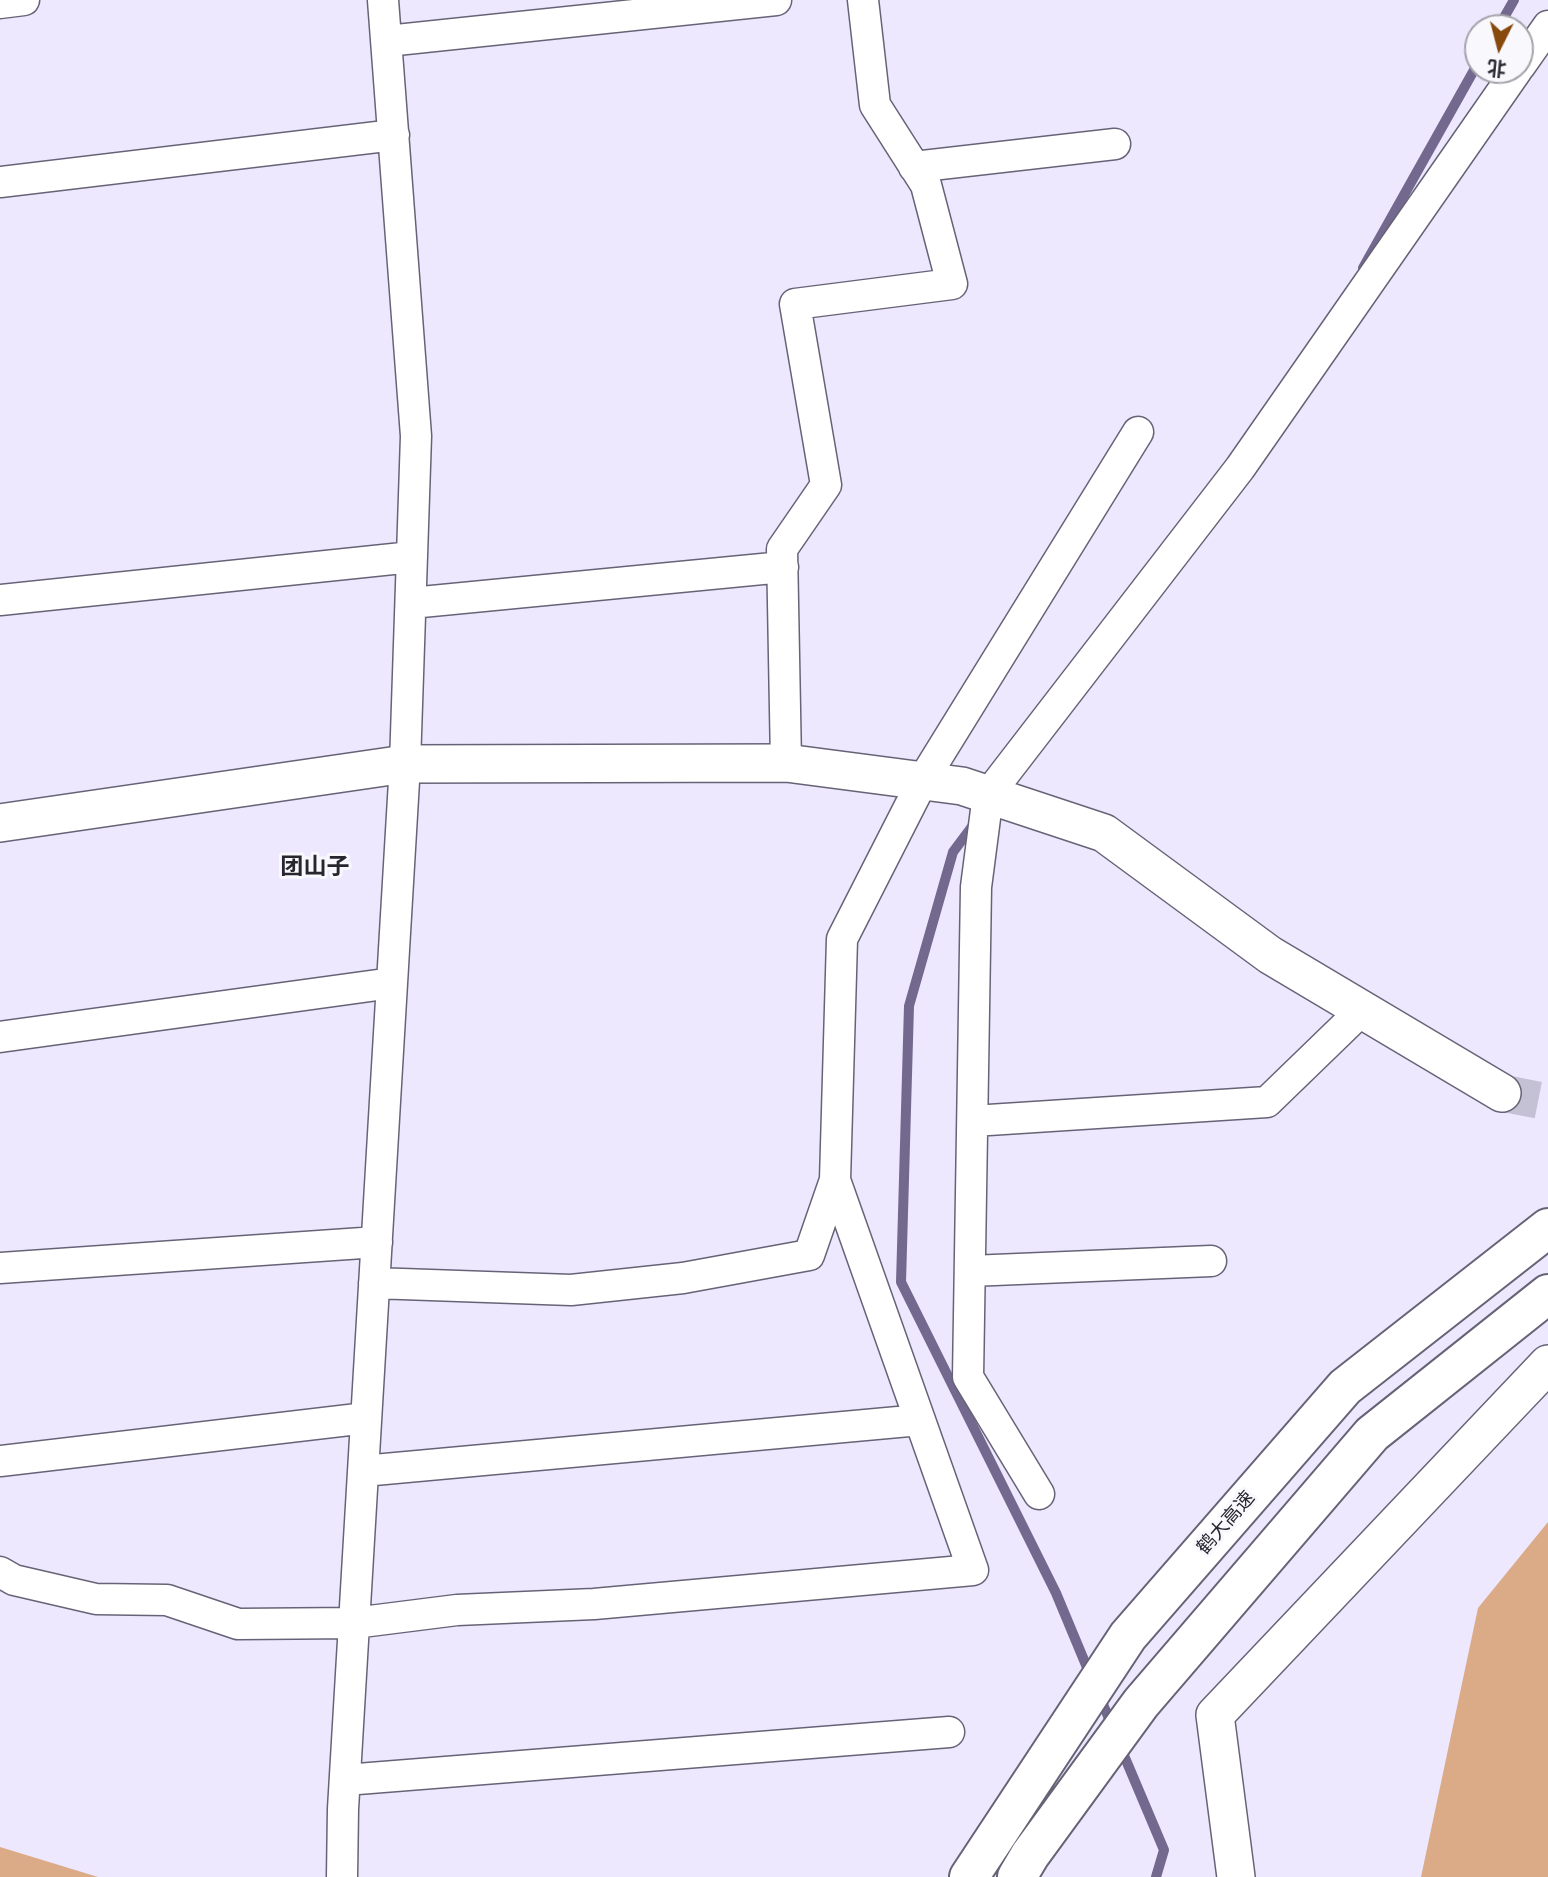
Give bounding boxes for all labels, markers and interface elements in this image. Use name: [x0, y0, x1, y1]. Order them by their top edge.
north arrow: [1464, 14, 1534, 84]
text: 北: [1486, 56, 1508, 81]
district label: 团山子: [281, 853, 349, 881]
street label: 鹤大高速: [1192, 1487, 1260, 1559]

